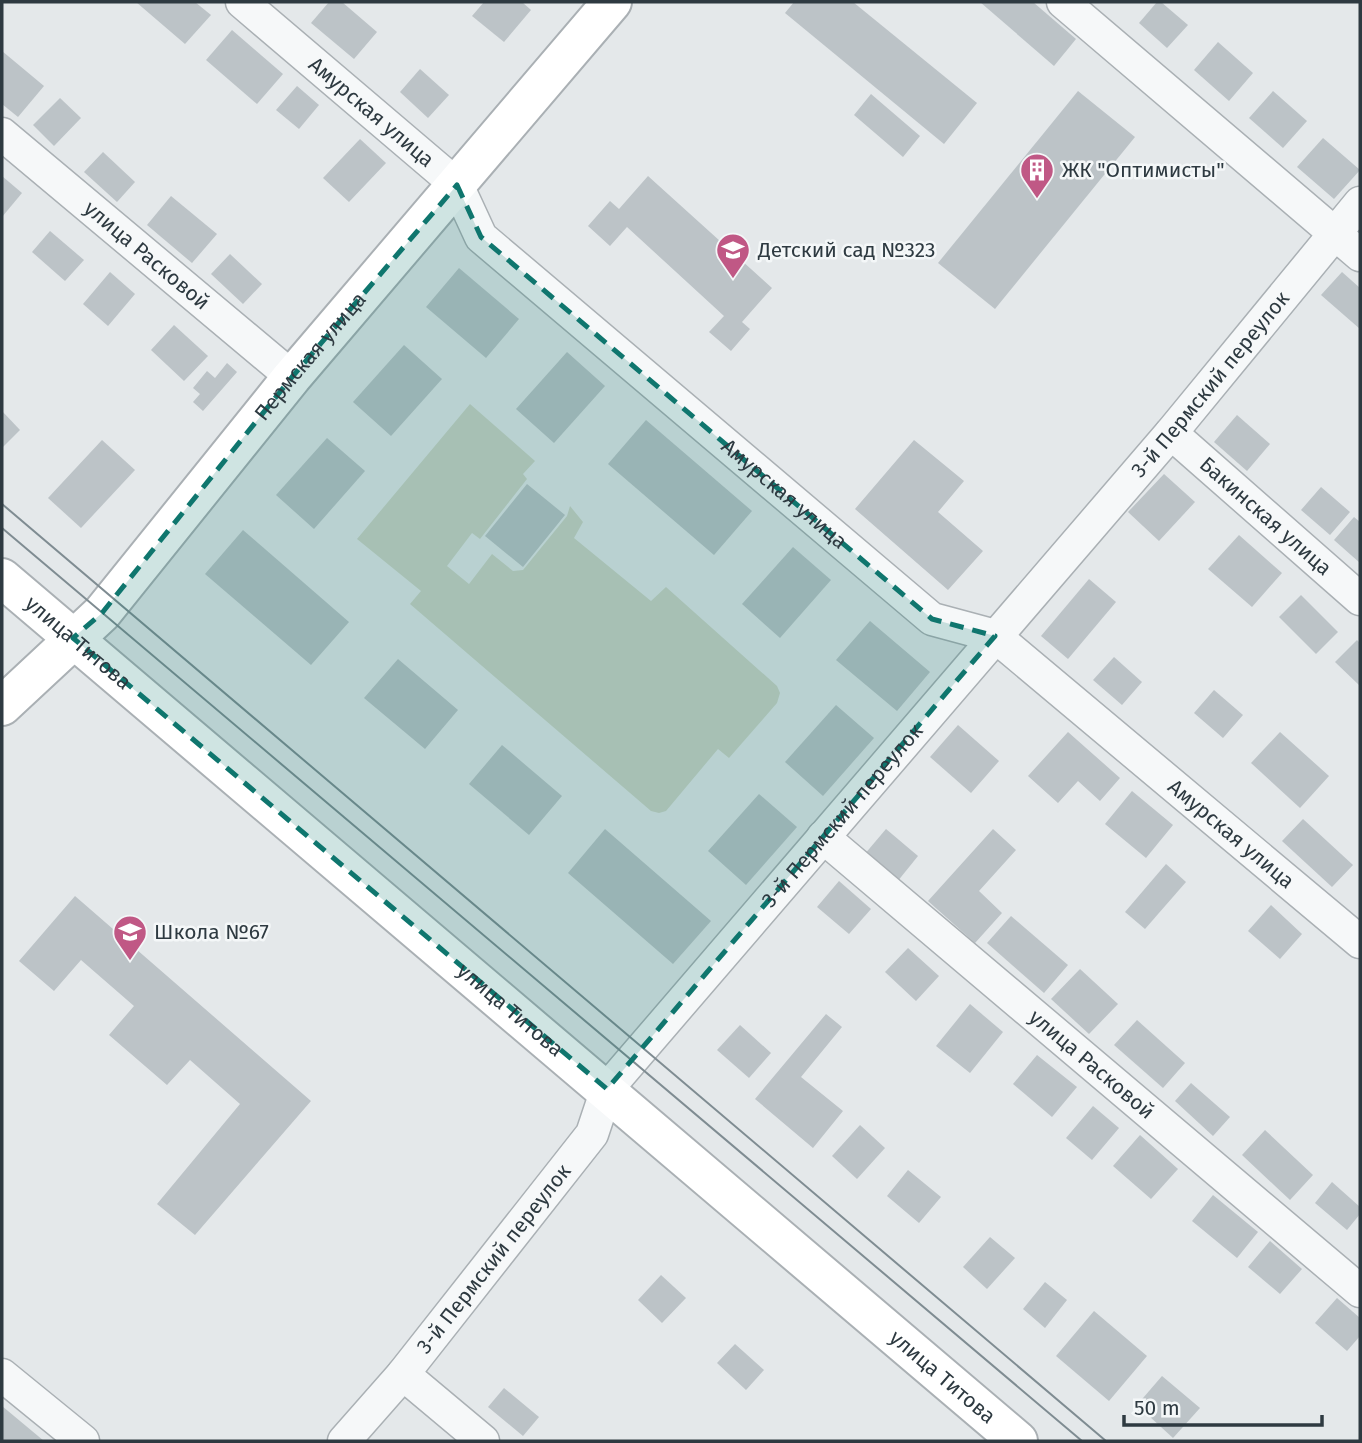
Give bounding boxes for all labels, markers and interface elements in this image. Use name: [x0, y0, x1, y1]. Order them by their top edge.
street label: Амурская улица: [303, 52, 440, 173]
building icon: ЖК "Оптимисты": [1018, 151, 1056, 200]
place label: ЖК "Оптимисты": [1062, 157, 1225, 183]
street label: улица Расковой: [79, 195, 215, 316]
school or university icon: Детский сад №323: [714, 231, 752, 280]
place label: Детский сад №323: [757, 237, 936, 263]
street label: 3-й Пермский переулок: [1126, 286, 1295, 483]
street label: Пермская улица: [249, 287, 372, 426]
street label: Амурская улица: [716, 433, 852, 554]
street label: Бакинская улица: [1194, 451, 1337, 581]
street label: улица Титова: [20, 590, 137, 695]
street label: 3-й Пермский переулок: [756, 718, 928, 913]
street label: Амурская улица: [1163, 774, 1299, 894]
school or university icon: Школа №67: [111, 913, 149, 962]
place label: Школа №67: [154, 919, 269, 945]
street label: улица Титова: [452, 957, 569, 1062]
street label: улица Расковой: [1024, 1004, 1160, 1125]
street label: 3-й Пермский переулок: [411, 1159, 576, 1359]
street label: улица Титова: [884, 1324, 1001, 1429]
scale bar: [1124, 1384, 1322, 1428]
text: 50 m: [1134, 1395, 1180, 1421]

